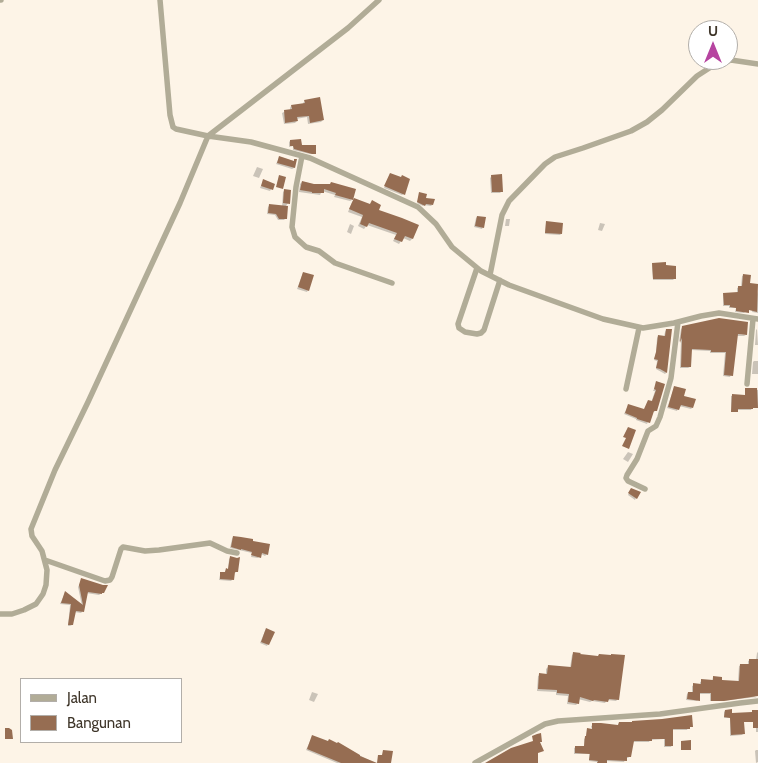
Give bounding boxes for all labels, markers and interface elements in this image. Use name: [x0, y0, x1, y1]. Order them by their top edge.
north arrow: [688, 20, 738, 70]
text: U: [708, 22, 718, 40]
legend: [20, 678, 182, 743]
text: Jalan: [67, 689, 97, 707]
text: Bangunan: [67, 714, 131, 732]

